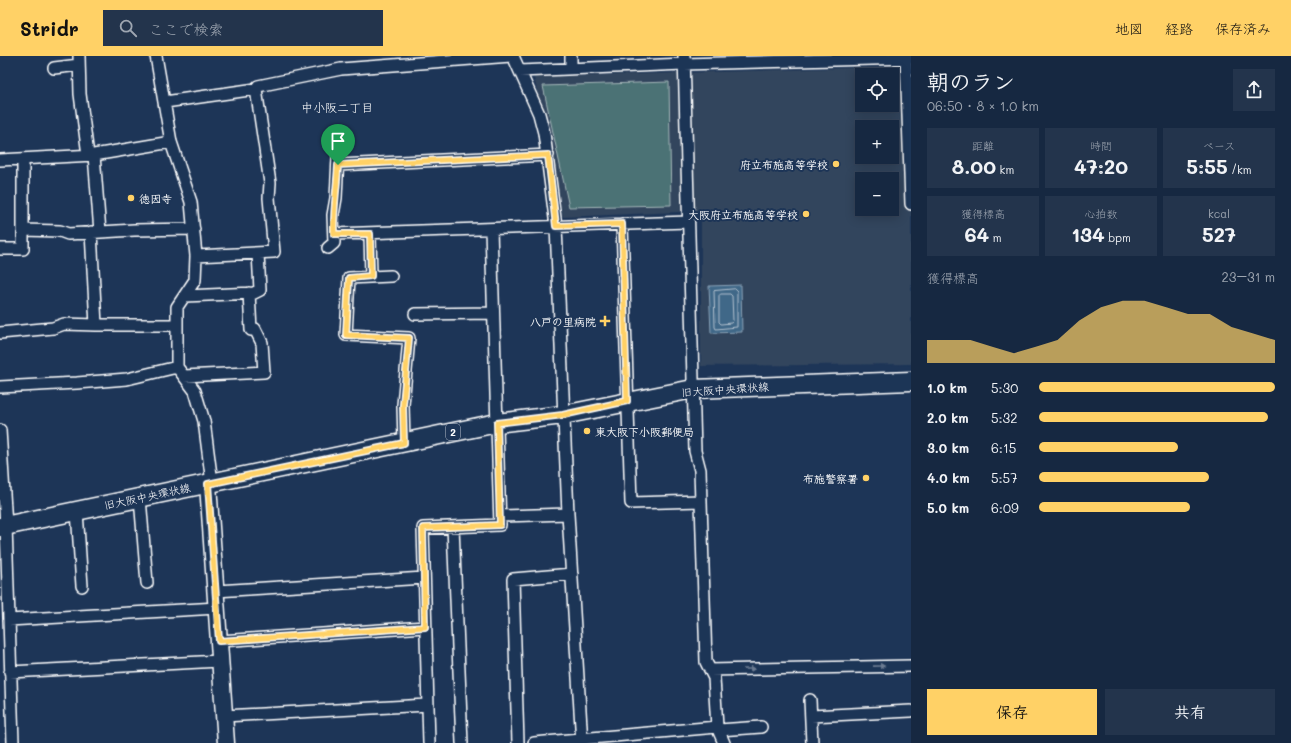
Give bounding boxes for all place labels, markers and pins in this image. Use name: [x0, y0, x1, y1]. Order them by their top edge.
pin: [321, 124, 355, 165]
place label: 府立布施高等学校: [740, 157, 828, 172]
marker: 府立布施高等学校: [831, 159, 841, 169]
place label: 徳因寺: [139, 191, 172, 206]
marker: 徳因寺: [126, 193, 136, 203]
place label: 大阪府立布施高等学校: [688, 207, 798, 222]
marker: 大阪府立布施高等学校: [801, 209, 811, 219]
place label: 八戸の里病院: [530, 314, 596, 329]
marker: 八戸の里病院: [599, 315, 611, 327]
place label: 東大阪下小阪郵便局: [595, 424, 694, 439]
marker: 東大阪下小阪郵便局: [582, 426, 592, 436]
place label: 布施警察署: [803, 471, 858, 486]
marker: 布施警察署: [861, 473, 871, 483]

